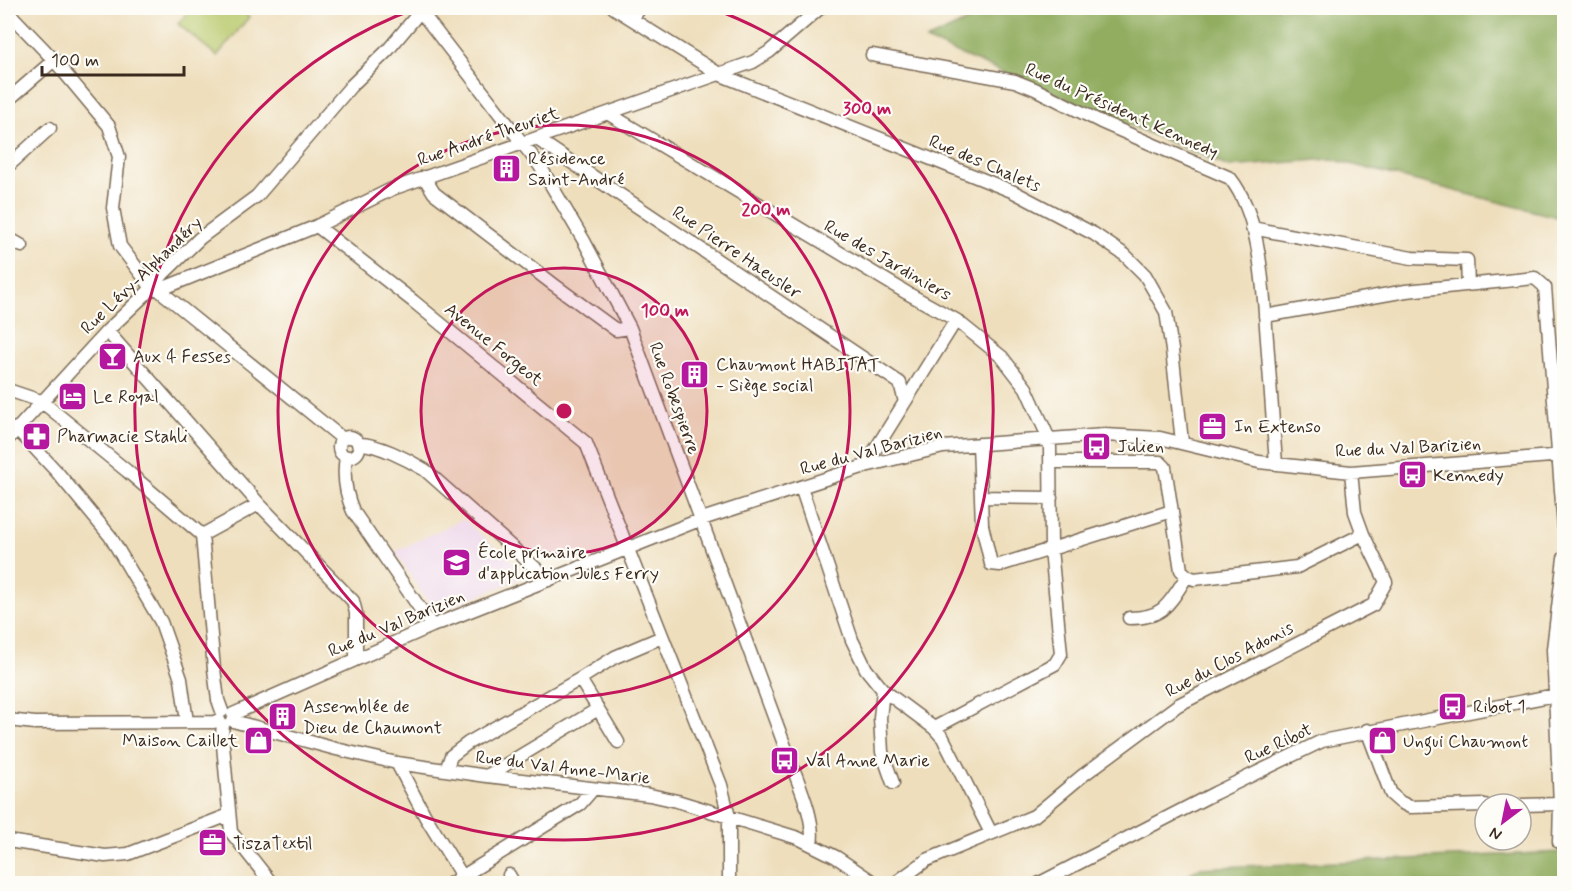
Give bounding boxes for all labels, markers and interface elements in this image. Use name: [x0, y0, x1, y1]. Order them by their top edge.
scale bar: [42, 39, 184, 77]
text: 100 m: [51, 49, 99, 73]
street label: Rue du Président Kennedy: [1021, 57, 1222, 164]
text: 300 m: [843, 97, 891, 121]
street label: Rue André Theuriet: [414, 101, 563, 172]
street label: Rue des Chalets: [925, 130, 1044, 198]
place label: Résidence Saint-André: [528, 147, 624, 192]
building icon: Résidence Saint-André: [491, 152, 523, 184]
text: 200 m: [741, 198, 791, 222]
street label: Rue Pierre Haeusler: [667, 201, 806, 305]
street label: Rue Lévy-Alphandéry: [76, 211, 208, 340]
street label: Rue des Jardiniers: [819, 215, 956, 307]
street label: Avenue Forgeot: [439, 298, 548, 393]
text: 100 m: [641, 299, 689, 323]
street label: Rue Robespierre: [643, 339, 705, 458]
bar icon: Aux 4 Fesses: [96, 340, 128, 372]
place label: Aux 4 Fesses: [133, 345, 231, 369]
place label: Chaumont HABITAT - Siège social: [716, 353, 880, 398]
building icon: Chaumont HABITAT - Siège social: [679, 358, 711, 390]
hotel icon: Le Royal: [56, 380, 88, 412]
place label: Le Royal: [93, 385, 159, 409]
centre of rings: [554, 401, 574, 421]
office icon: In Extenso: [1197, 410, 1229, 442]
place label: In Extenso: [1234, 415, 1321, 439]
pharmacy icon: Pharmacie Stahli: [20, 420, 52, 452]
street label: Rue du Val Barizien: [798, 420, 945, 481]
place label: Pharmacie Stahli: [57, 425, 188, 449]
bus stop icon: Julien: [1080, 430, 1112, 462]
street label: Rue du Val Barizien: [1335, 432, 1482, 464]
place label: Julien: [1117, 435, 1164, 459]
bus stop icon: Kennedy: [1396, 459, 1428, 491]
place label: Kennedy: [1433, 464, 1504, 488]
place label: École primaire d'application Jules Ferry: [478, 541, 659, 586]
school or university icon: École primaire d'application Jules Ferry: [441, 546, 473, 578]
street label: Rue du Val Barizien: [325, 584, 468, 663]
street label: Rue du Clos Adonis: [1161, 616, 1298, 704]
bus stop icon: Ribot 1: [1436, 690, 1468, 722]
place label: Assemblée de Dieu de Chaumont: [303, 695, 442, 740]
place label: Ribot 1: [1473, 695, 1526, 719]
building icon: Assemblée de Dieu de Chaumont: [266, 700, 298, 732]
street label: Rue Ribot: [1241, 718, 1316, 770]
shop icon: Maison Caillet: [243, 724, 275, 756]
shop icon: Ungui Chaumont: [1366, 725, 1398, 757]
place label: Maison Caillet: [122, 729, 238, 753]
place label: Ungui Chaumont: [1403, 730, 1528, 756]
bus stop icon: Val Anne Marie: [769, 744, 801, 776]
street label: Rue du Val Anne-Marie: [474, 745, 652, 791]
place label: Val Anne Marie: [806, 749, 930, 773]
north arrow: [1473, 792, 1533, 852]
text: N: [1486, 822, 1506, 845]
office icon: TiszaTextil: [196, 827, 228, 859]
place label: TiszaTextil: [233, 832, 313, 856]

